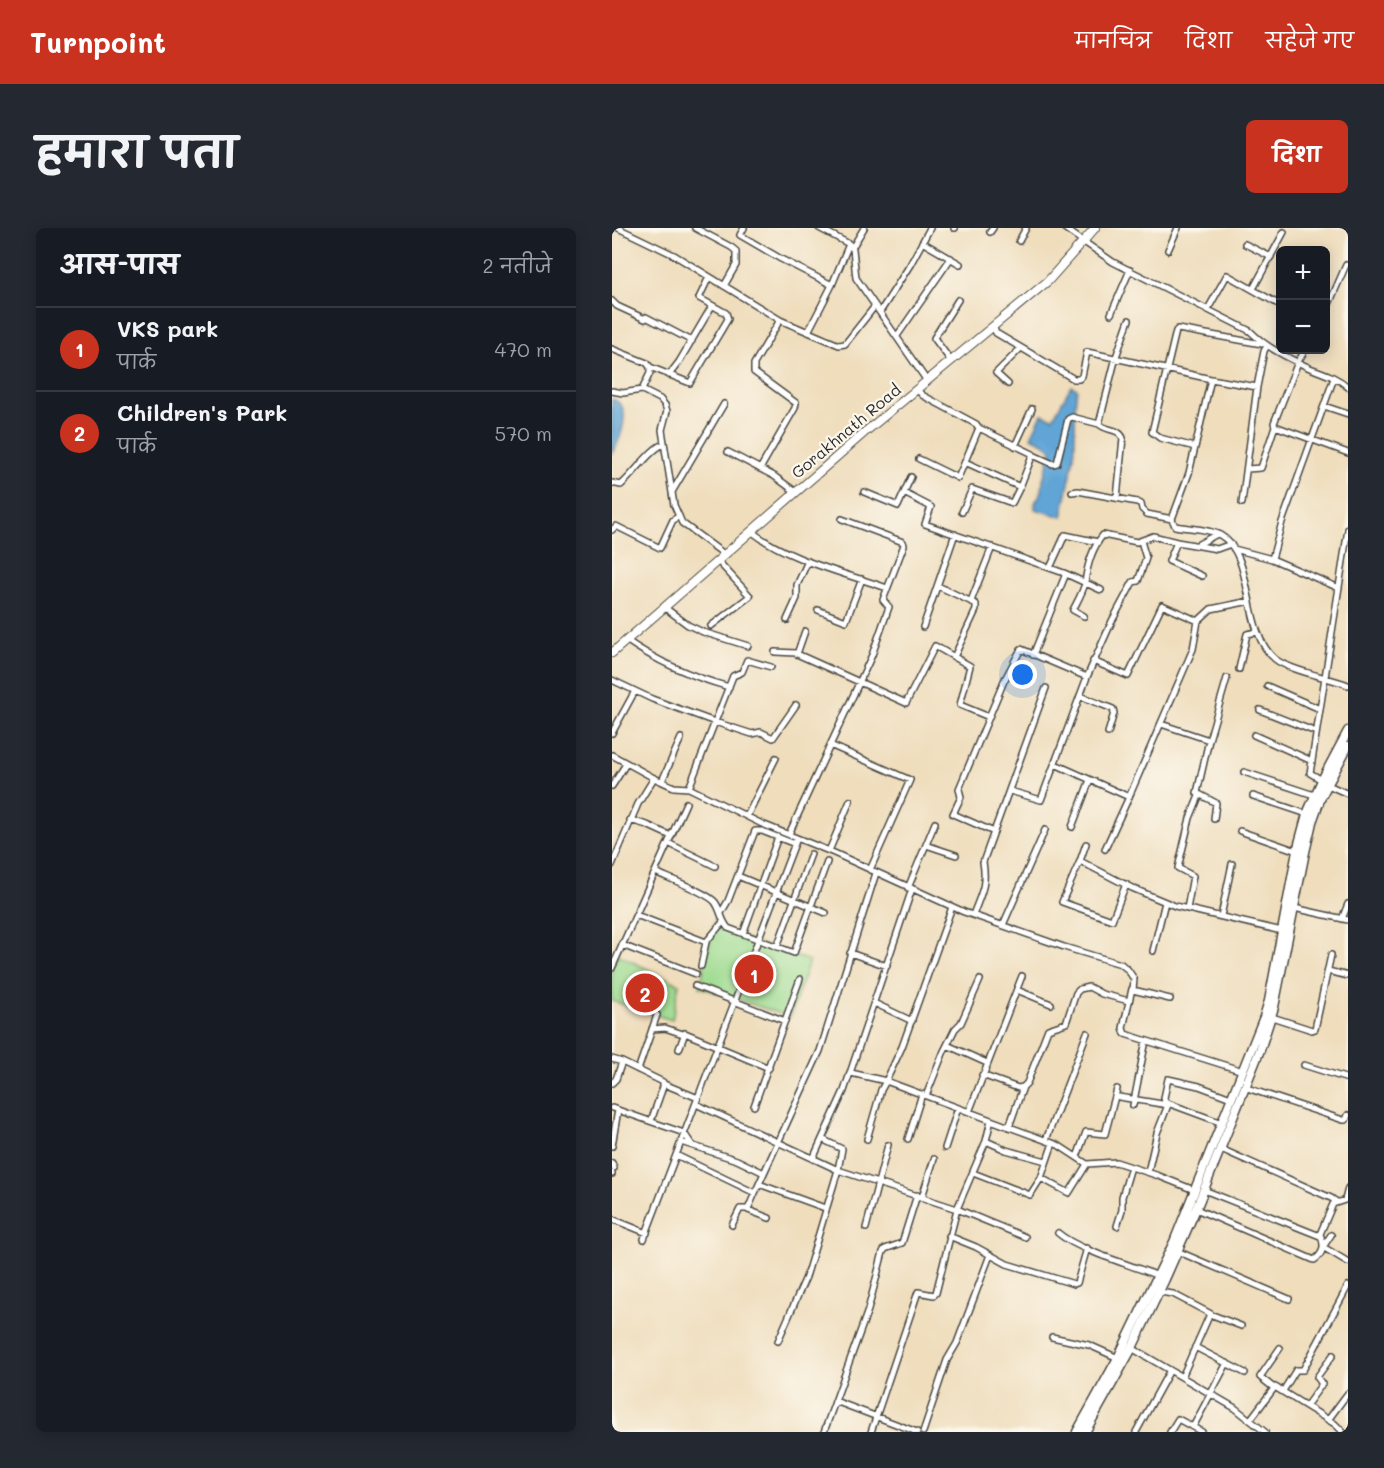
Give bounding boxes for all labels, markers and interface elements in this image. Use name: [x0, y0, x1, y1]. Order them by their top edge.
text: Turnpoint: [30, 24, 166, 60]
text: मानचित्र: [1075, 26, 1152, 53]
text: दिशा: [1185, 26, 1232, 53]
text: सहेजे गए: [1265, 26, 1354, 53]
button: दिशा: [1246, 120, 1348, 193]
text: हमारा पता: [36, 123, 238, 178]
map controls: [1276, 246, 1330, 354]
button: +: [1276, 246, 1330, 300]
text: आस-पास: [60, 247, 179, 281]
text: 2 नतीजे: [483, 252, 552, 278]
button: −: [1276, 300, 1330, 354]
text: VKS park: [117, 314, 218, 343]
text: 1: [75, 336, 84, 362]
text: 470 m: [494, 336, 552, 362]
text: पार्क: [117, 348, 156, 374]
street label: Gorakhnath Road: [787, 379, 905, 483]
text: Children's Park: [117, 398, 287, 427]
text: 2: [74, 420, 85, 446]
text: 570 m: [495, 420, 552, 446]
text: पार्क: [117, 432, 156, 458]
your location: [1008, 660, 1037, 689]
pin: 1: [734, 952, 774, 996]
pin: 2: [626, 970, 664, 1016]

